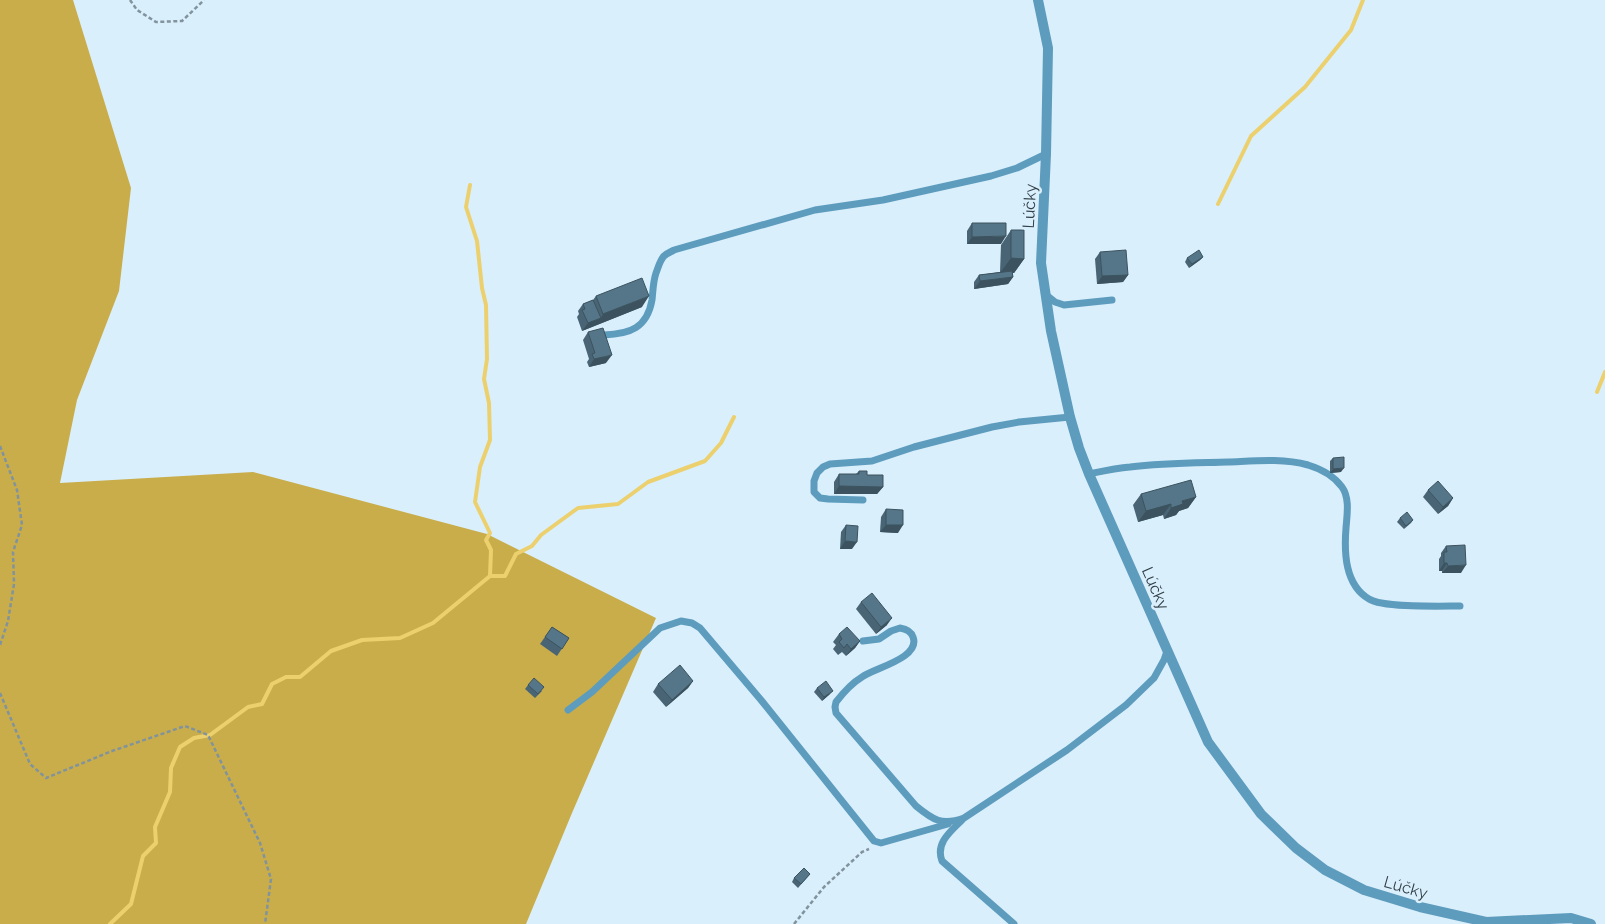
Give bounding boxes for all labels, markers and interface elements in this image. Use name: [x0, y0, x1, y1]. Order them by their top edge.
street label: Lúčky: [1019, 183, 1040, 229]
street label: Lúčky: [1138, 564, 1173, 613]
street label: Lúčky: [1382, 872, 1430, 903]

